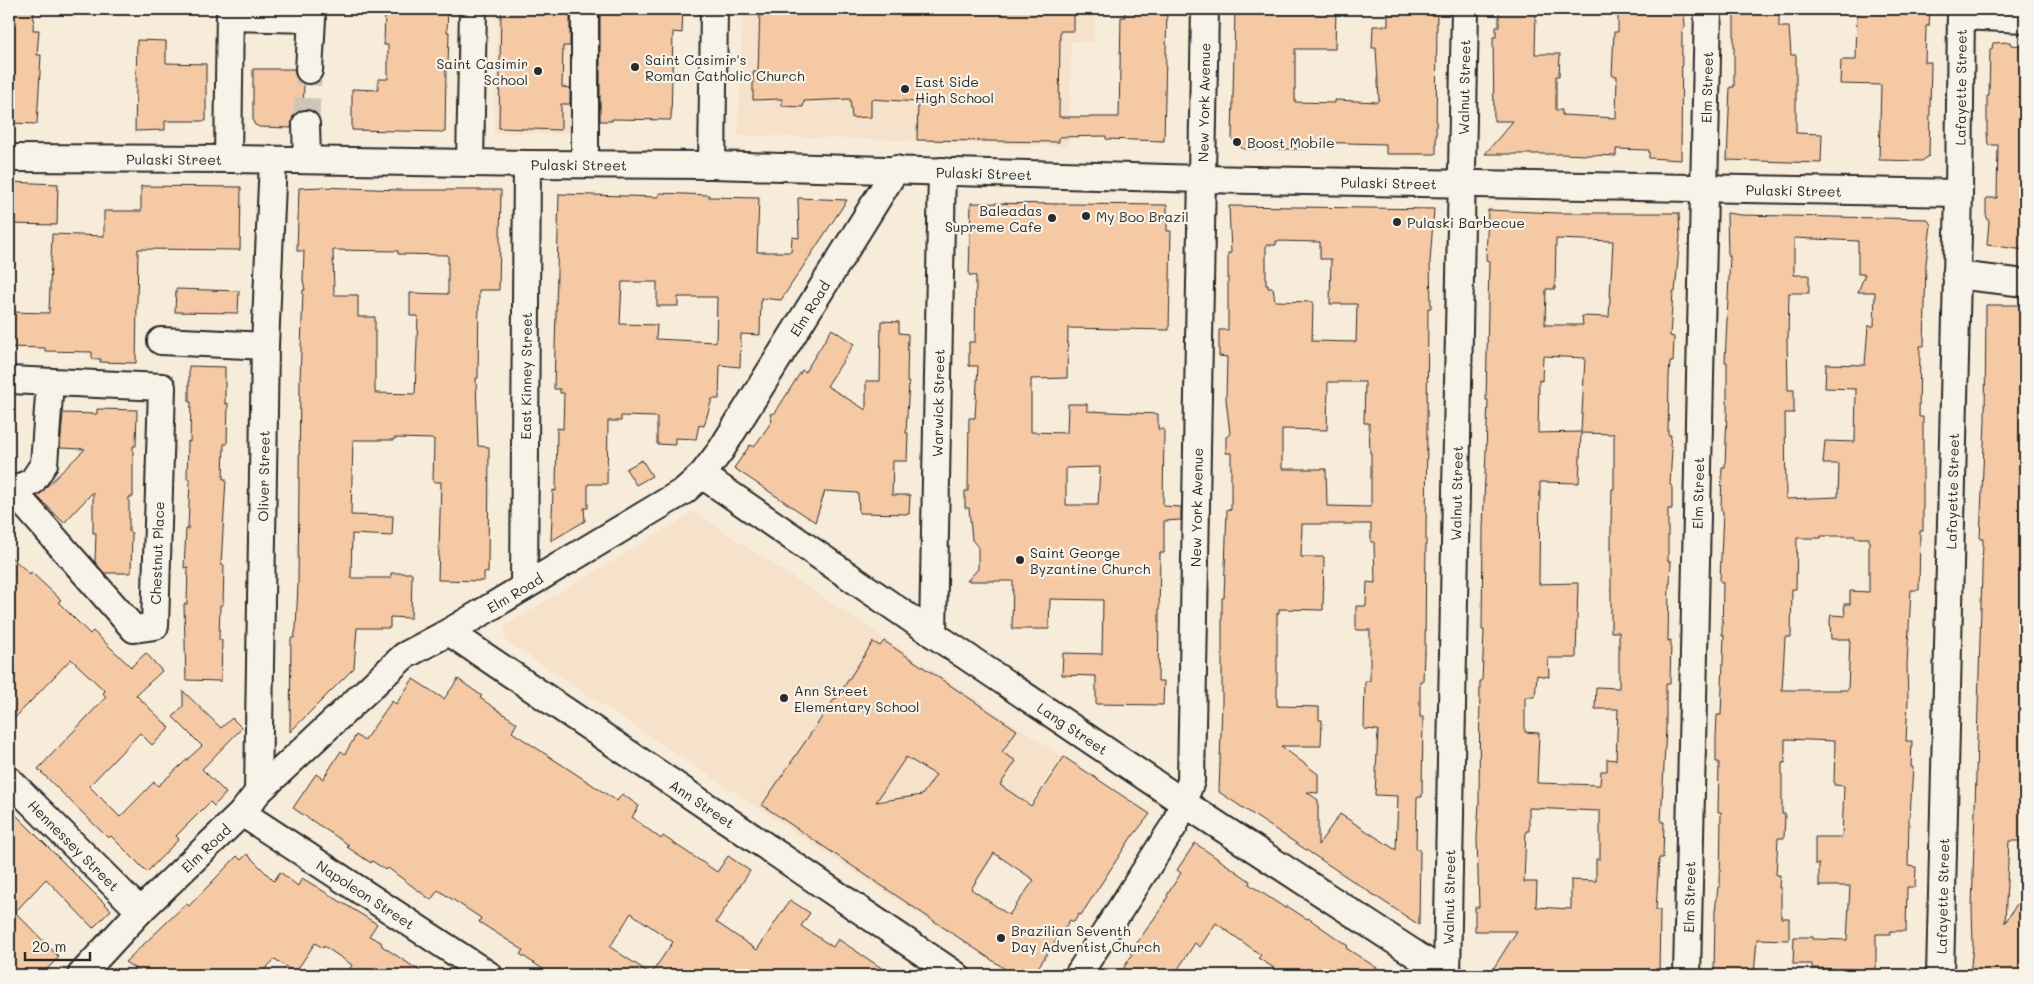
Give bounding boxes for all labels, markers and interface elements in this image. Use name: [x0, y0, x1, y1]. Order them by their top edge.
street label: Lafayette Street: [1950, 29, 1970, 146]
street label: Walnut Street: [1453, 39, 1474, 135]
street label: New York Avenue: [1193, 43, 1214, 162]
place label: Saint Casimir's Roman Catholic Church: [645, 50, 805, 85]
street label: Elm Street: [1696, 51, 1717, 123]
place label: Saint Casimir School: [436, 54, 528, 89]
marker: Saint Casimir's Roman Catholic Church: [629, 61, 641, 73]
marker: Saint Casimir School: [532, 65, 544, 77]
place label: East Side High School: [915, 72, 994, 107]
marker: East Side High School: [899, 83, 911, 95]
place label: Boost Mobile: [1247, 133, 1335, 152]
marker: Boost Mobile: [1231, 136, 1243, 148]
street label: Pulaski Street: [126, 149, 222, 168]
street label: Pulaski Street: [531, 155, 627, 174]
street label: Pulaski Street: [936, 162, 1032, 184]
street label: Pulaski Street: [1340, 172, 1437, 193]
street label: Pulaski Street: [1745, 180, 1842, 200]
place label: Baleadas Supreme Cafe: [945, 201, 1042, 236]
place label: My Boo Brazil: [1096, 207, 1189, 226]
marker: My Boo Brazil: [1080, 210, 1092, 222]
marker: Baleadas Supreme Cafe: [1046, 212, 1058, 224]
place label: Pulaski Barbecue: [1407, 213, 1525, 232]
marker: Pulaski Barbecue: [1391, 216, 1403, 228]
street label: Elm Road: [785, 277, 834, 340]
street label: East Kinney Street: [516, 312, 535, 440]
street label: Warwick Street: [927, 349, 948, 457]
street label: Oliver Street: [253, 430, 273, 522]
street label: Lafayette Street: [1941, 433, 1963, 550]
street label: Walnut Street: [1446, 445, 1466, 541]
street label: New York Avenue: [1185, 448, 1207, 567]
street label: Elm Street: [1687, 457, 1708, 529]
street label: Chestnut Place: [146, 501, 168, 605]
place label: Saint George Byzantine Church: [1030, 543, 1150, 578]
marker: Saint George Byzantine Church: [1014, 554, 1026, 566]
street label: Elm Road: [483, 568, 546, 617]
place label: Ann Street Elementary School: [794, 681, 920, 716]
marker: Ann Street Elementary School: [778, 692, 790, 704]
street label: Lang Street: [1034, 698, 1112, 759]
street label: Ann Street: [666, 775, 739, 832]
street label: Hennessey Street: [24, 795, 124, 895]
street label: Elm Road: [177, 820, 235, 876]
street label: Lafayette Street: [1931, 838, 1953, 954]
street label: Walnut Street: [1438, 849, 1459, 945]
street label: Napoleon Street: [313, 855, 418, 933]
street label: Elm Street: [1678, 861, 1699, 933]
place label: Brazilian Seventh Day Adventist Church: [1011, 921, 1160, 956]
scale bar: [25, 929, 90, 961]
marker: Brazilian Seventh Day Adventist Church: [995, 932, 1007, 944]
text: 20 m: [32, 936, 66, 956]

